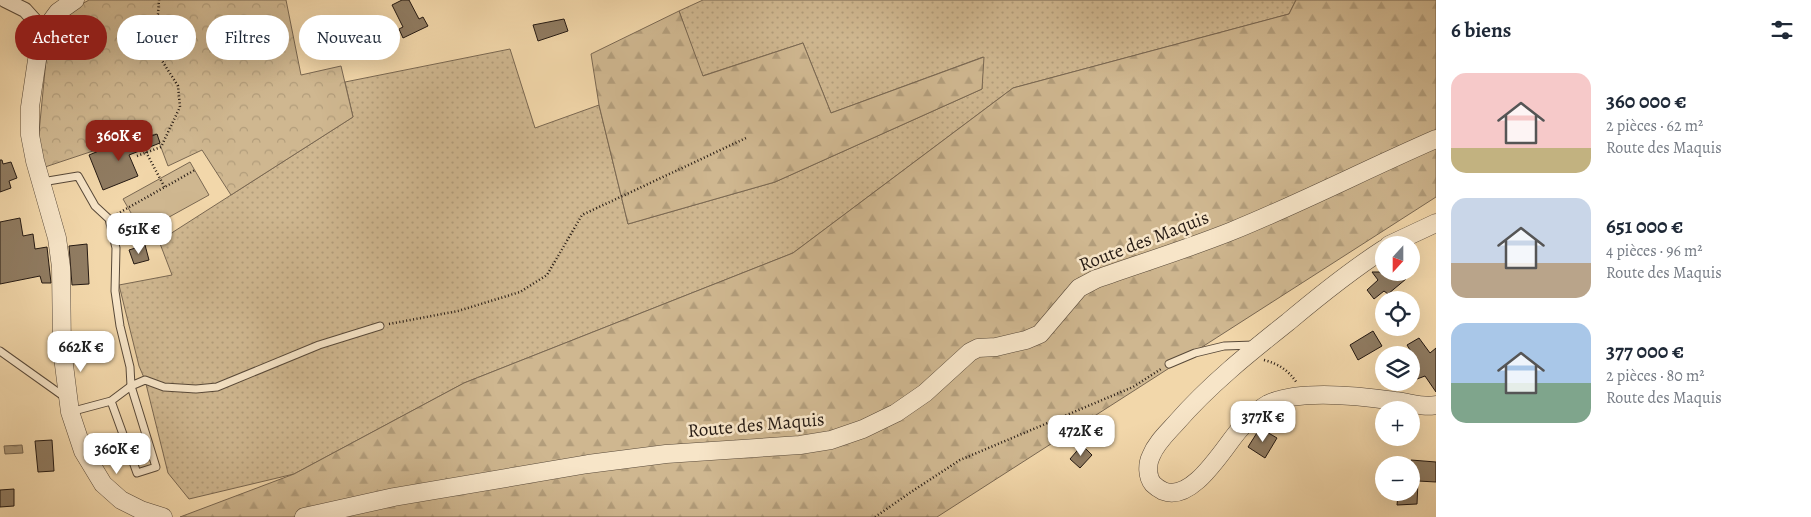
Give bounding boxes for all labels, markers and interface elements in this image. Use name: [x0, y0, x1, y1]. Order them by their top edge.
chip: Acheter: [15, 15, 107, 60]
chip: Louer: [117, 15, 196, 60]
chip: Filtres: [206, 15, 289, 60]
chip: Nouveau: [299, 15, 400, 60]
text: 6 biens: [1451, 16, 1511, 44]
icon: filters: [1768, 16, 1796, 44]
text: 360 000 €: [1606, 87, 1686, 115]
icon: home: [1491, 93, 1551, 153]
text: 2 pièces · 62 m²: [1606, 115, 1703, 137]
pin: 360K €: [78, 120, 160, 162]
text: 360K €: [97, 125, 141, 147]
text: Route des Maquis: [1606, 137, 1722, 159]
street label: Route des Maquis: [1075, 204, 1213, 278]
pin: 651K €: [98, 212, 180, 255]
text: 651 000 €: [1606, 212, 1683, 240]
text: 651K €: [118, 218, 160, 240]
icon: home: [1491, 218, 1551, 278]
north arrow: [1375, 236, 1420, 281]
map controls: [1375, 236, 1420, 501]
text: 4 pièces · 96 m²: [1606, 240, 1703, 262]
text: Route des Maquis: [1606, 262, 1722, 284]
button: locate: [1375, 291, 1420, 336]
pin: 662K €: [40, 330, 122, 373]
text: 662K €: [58, 336, 104, 358]
text: 377 000 €: [1606, 337, 1684, 365]
icon: home: [1491, 343, 1551, 403]
button: layers: [1375, 346, 1420, 391]
text: 2 pièces · 80 m²: [1606, 365, 1705, 387]
text: Route des Maquis: [1606, 387, 1722, 409]
pin: 377K €: [1222, 400, 1304, 443]
button: +: [1375, 401, 1420, 446]
street label: Route des Maquis: [686, 406, 826, 444]
text: 377K €: [1241, 406, 1285, 428]
pin: 472K €: [1040, 414, 1122, 457]
text: 472K €: [1059, 420, 1103, 442]
pin: 360K €: [76, 432, 158, 475]
text: 360K €: [95, 438, 139, 460]
button: −: [1375, 456, 1420, 501]

